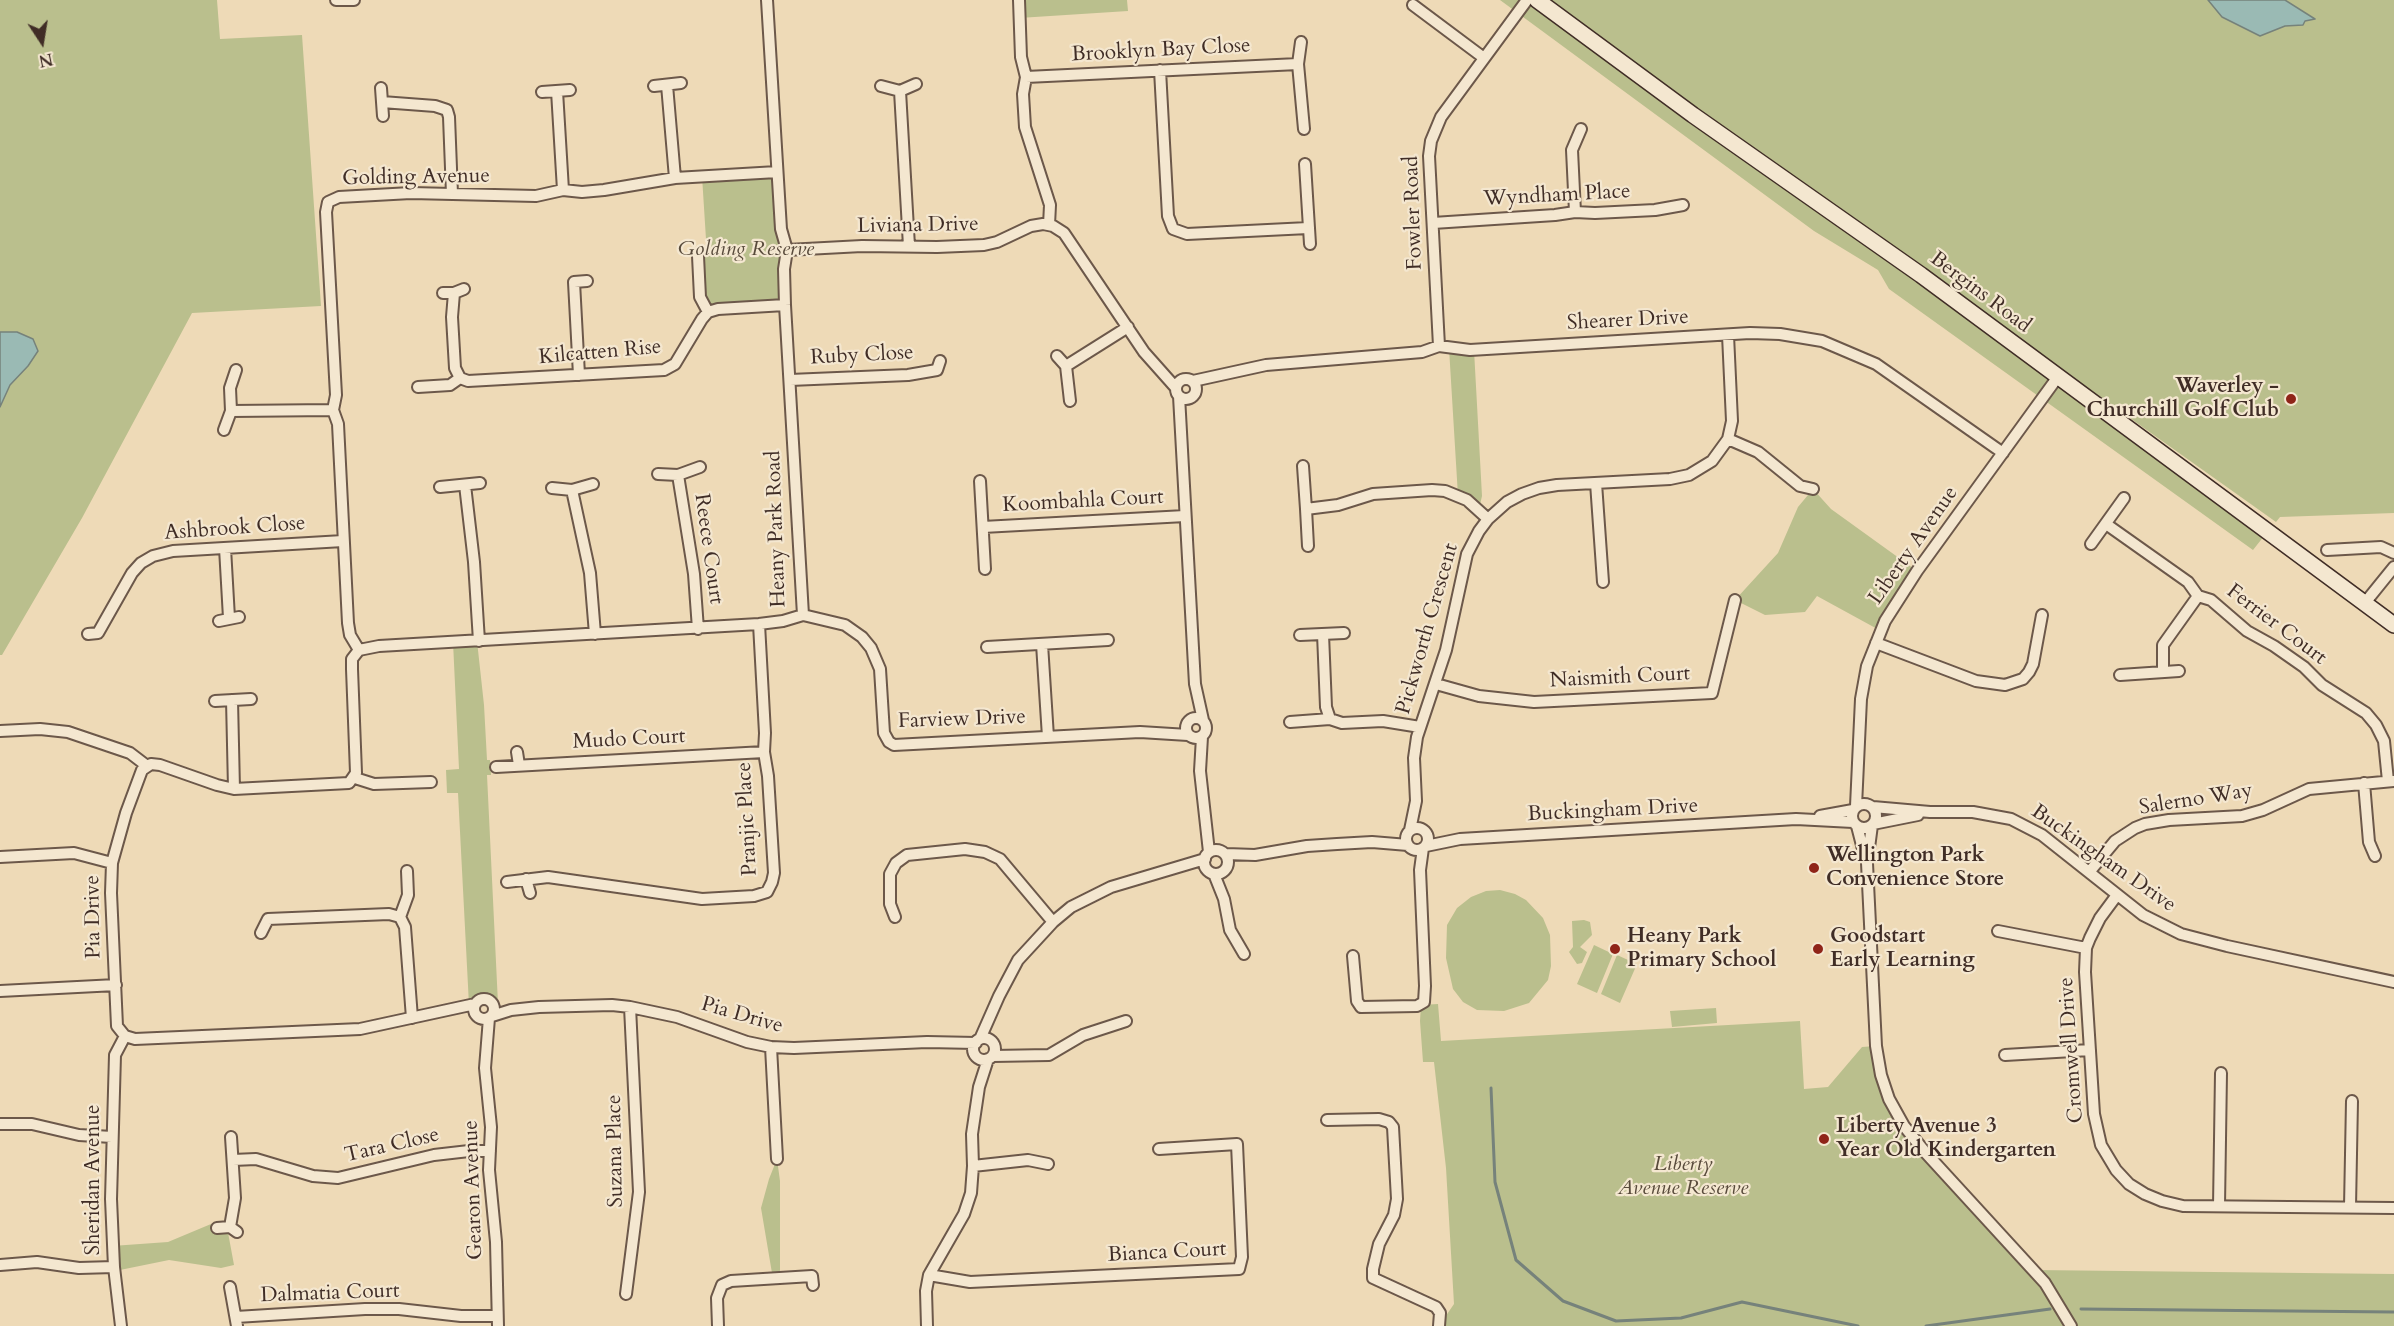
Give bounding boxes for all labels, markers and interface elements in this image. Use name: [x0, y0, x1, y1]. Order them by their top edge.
north arrow: [12, 12, 72, 72]
street label: Brooklyn Bay Close: [1071, 34, 1251, 68]
text: N: [37, 47, 55, 72]
street label: Fowler Road: [1399, 155, 1429, 271]
street label: Golding Avenue: [342, 164, 490, 192]
street label: Wyndham Place: [1483, 180, 1631, 212]
street label: Liviana Drive: [857, 212, 979, 240]
park label: Golding Reserve: [678, 237, 814, 263]
street label: Bergins Road: [1925, 247, 2035, 339]
street label: Shearer Drive: [1566, 305, 1690, 337]
street label: Kilcatten Rise: [538, 335, 662, 371]
street label: Ruby Close: [810, 341, 914, 371]
place label: Waverley - Churchill Golf Club: [2086, 374, 2279, 424]
marker: Waverley - Churchill Golf Club: [2284, 392, 2298, 406]
street label: Heany Park Road: [762, 450, 792, 608]
street label: Liberty Avenue: [1864, 482, 1964, 610]
street label: Koombahla Court: [1002, 485, 1164, 519]
street label: Reece Court: [688, 492, 728, 606]
street label: Ashbrook Close: [164, 512, 306, 546]
street label: Pickworth Crescent: [1392, 541, 1464, 717]
street label: Ferrier Court: [2221, 579, 2331, 671]
street label: Naismith Court: [1549, 662, 1691, 694]
street label: Farview Drive: [898, 705, 1026, 735]
street label: Mudo Court: [572, 724, 686, 756]
street label: Pranjic Place: [732, 761, 764, 877]
street label: Salerno Way: [2138, 779, 2254, 821]
street label: Buckingham Drive: [1527, 794, 1699, 828]
street label: Buckingham Drive: [2026, 800, 2180, 918]
place label: Wellington Park Convenience Store: [1826, 843, 2004, 893]
marker: Wellington Park Convenience Store: [1807, 861, 1821, 875]
street label: Pia Drive: [81, 875, 107, 959]
place label: Heany Park Primary School: [1627, 924, 1776, 974]
place label: Goodstart Early Learning: [1830, 924, 1975, 974]
marker: Heany Park Primary School: [1608, 942, 1622, 956]
marker: Goodstart Early Learning: [1811, 942, 1825, 956]
street label: Cromwell Drive: [2054, 976, 2090, 1124]
street label: Pia Drive: [698, 992, 786, 1040]
street label: Suzana Place: [602, 1094, 630, 1208]
street label: Sheridan Avenue: [81, 1104, 107, 1256]
place label: Liberty Avenue 3 Year Old Kindergarten: [1836, 1114, 2056, 1164]
street label: Gearon Avenue: [459, 1120, 489, 1260]
street label: Tara Close: [342, 1123, 442, 1169]
marker: Liberty Avenue 3 Year Old Kindergarten: [1817, 1132, 1831, 1146]
park label: Liberty Avenue Reserve: [1618, 1152, 1748, 1202]
street label: Bianca Court: [1107, 1237, 1227, 1269]
street label: Dalmatia Court: [260, 1279, 400, 1309]

